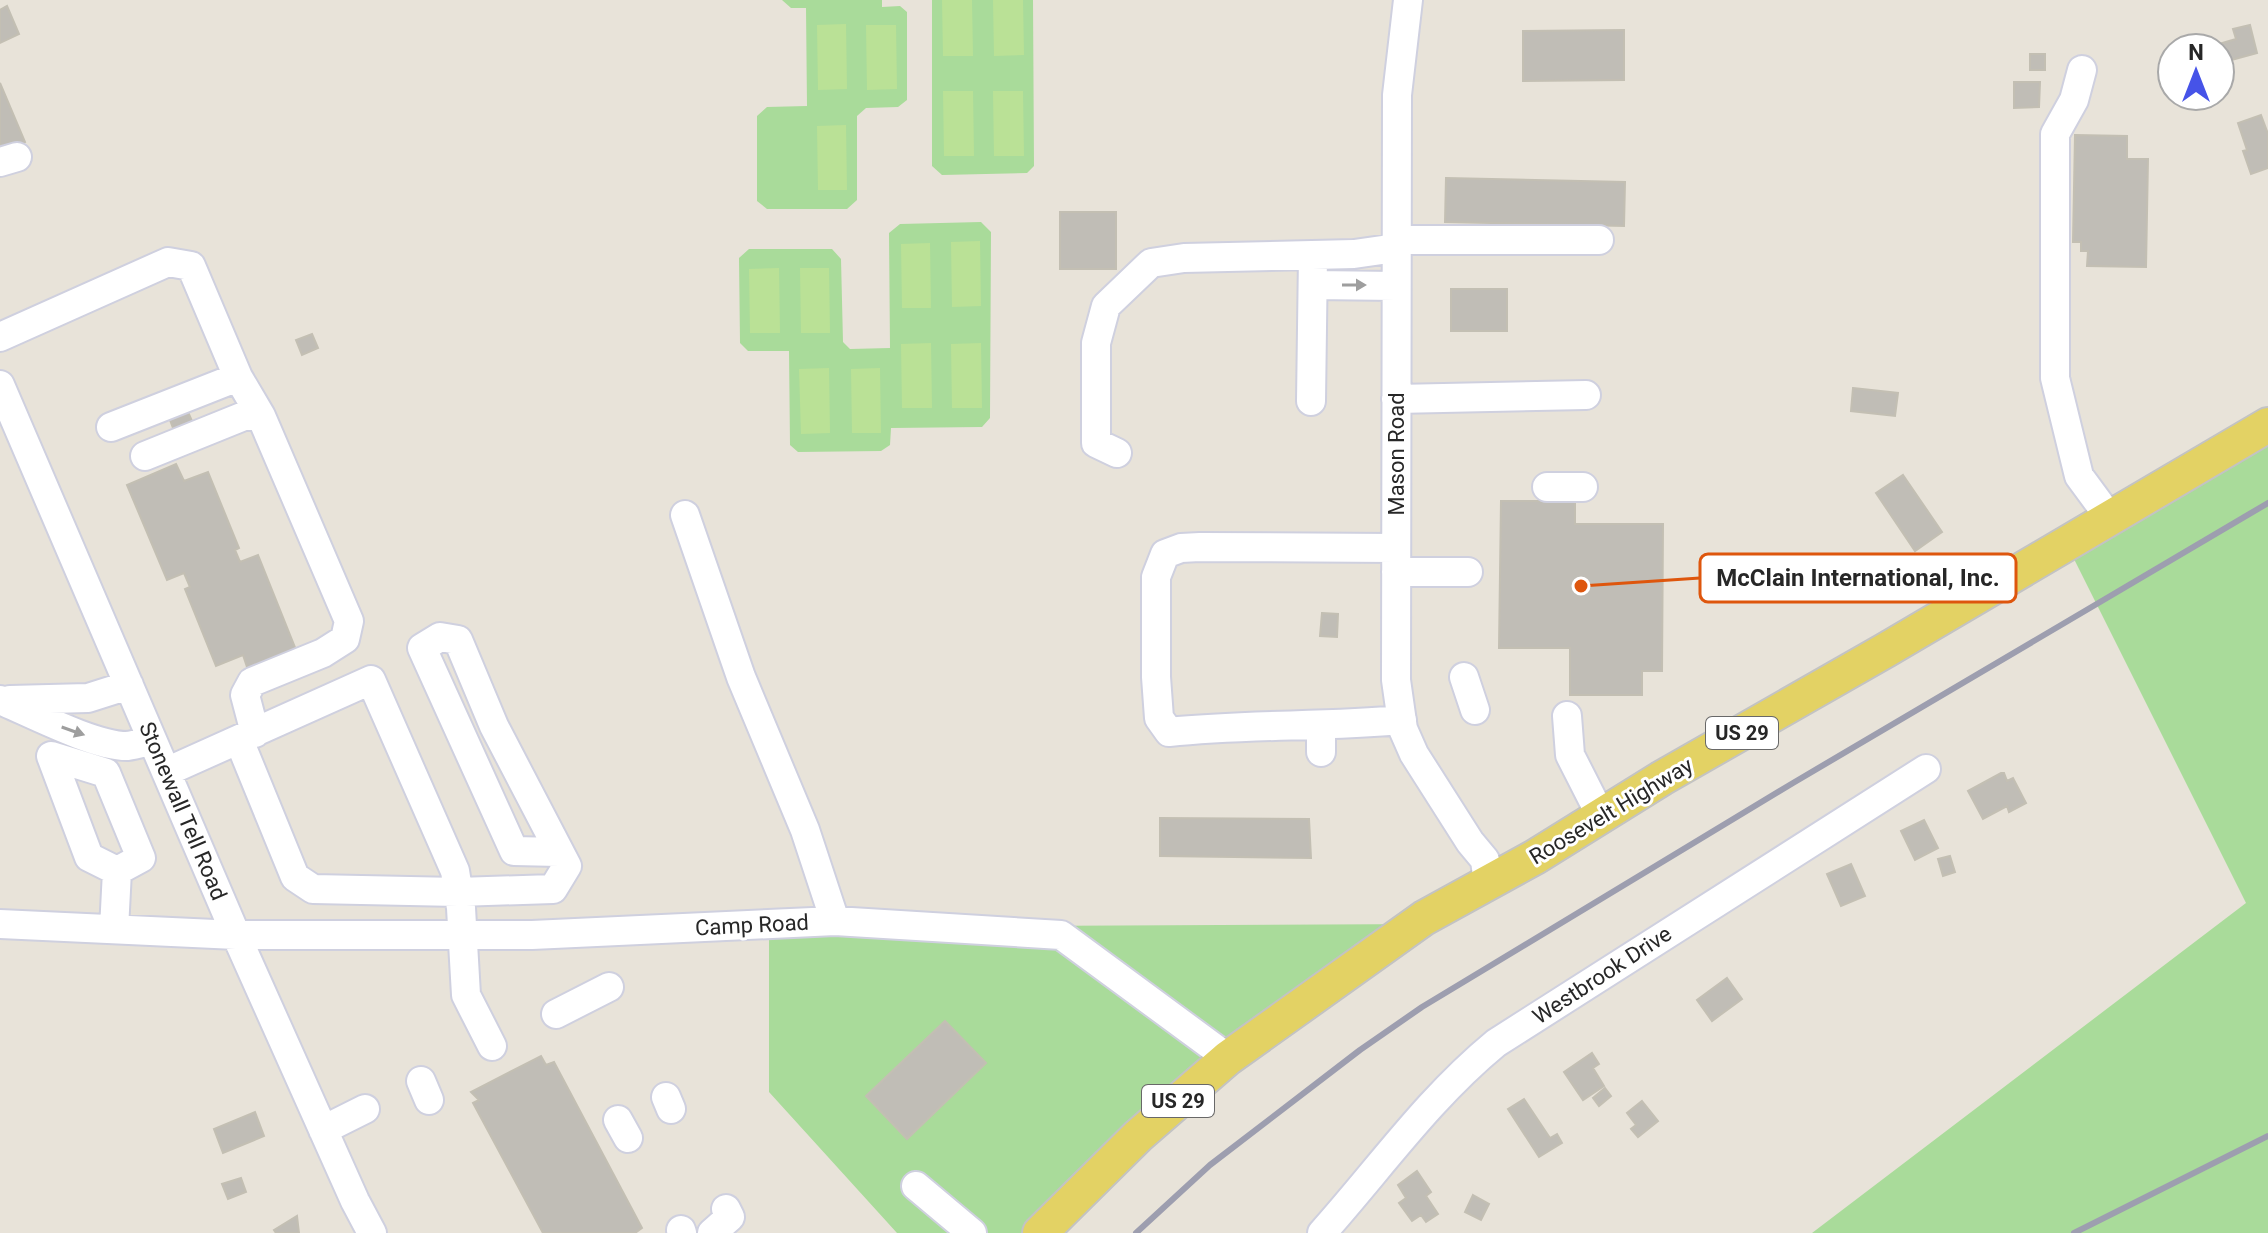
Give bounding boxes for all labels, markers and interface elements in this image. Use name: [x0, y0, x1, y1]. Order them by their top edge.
north arrow: [2156, 32, 2236, 112]
text: N: [2188, 40, 2204, 65]
one-way arrow: [1342, 279, 1367, 291]
street label: Mason Road: [1384, 392, 1409, 516]
callout: McClain International, Inc.: [1700, 554, 2016, 602]
text: McClain International, Inc.: [1716, 564, 2000, 592]
road number: US 29: [1706, 717, 1778, 749]
street label: Stonewall Tell Road: [134, 718, 232, 904]
one-way arrow: [61, 725, 85, 737]
street label: Roosevelt Highway: [1525, 752, 1698, 870]
street label: Camp Road: [694, 910, 810, 940]
street label: Westbrook Drive: [1528, 921, 1676, 1029]
road number: US 29: [1142, 1085, 1214, 1117]

